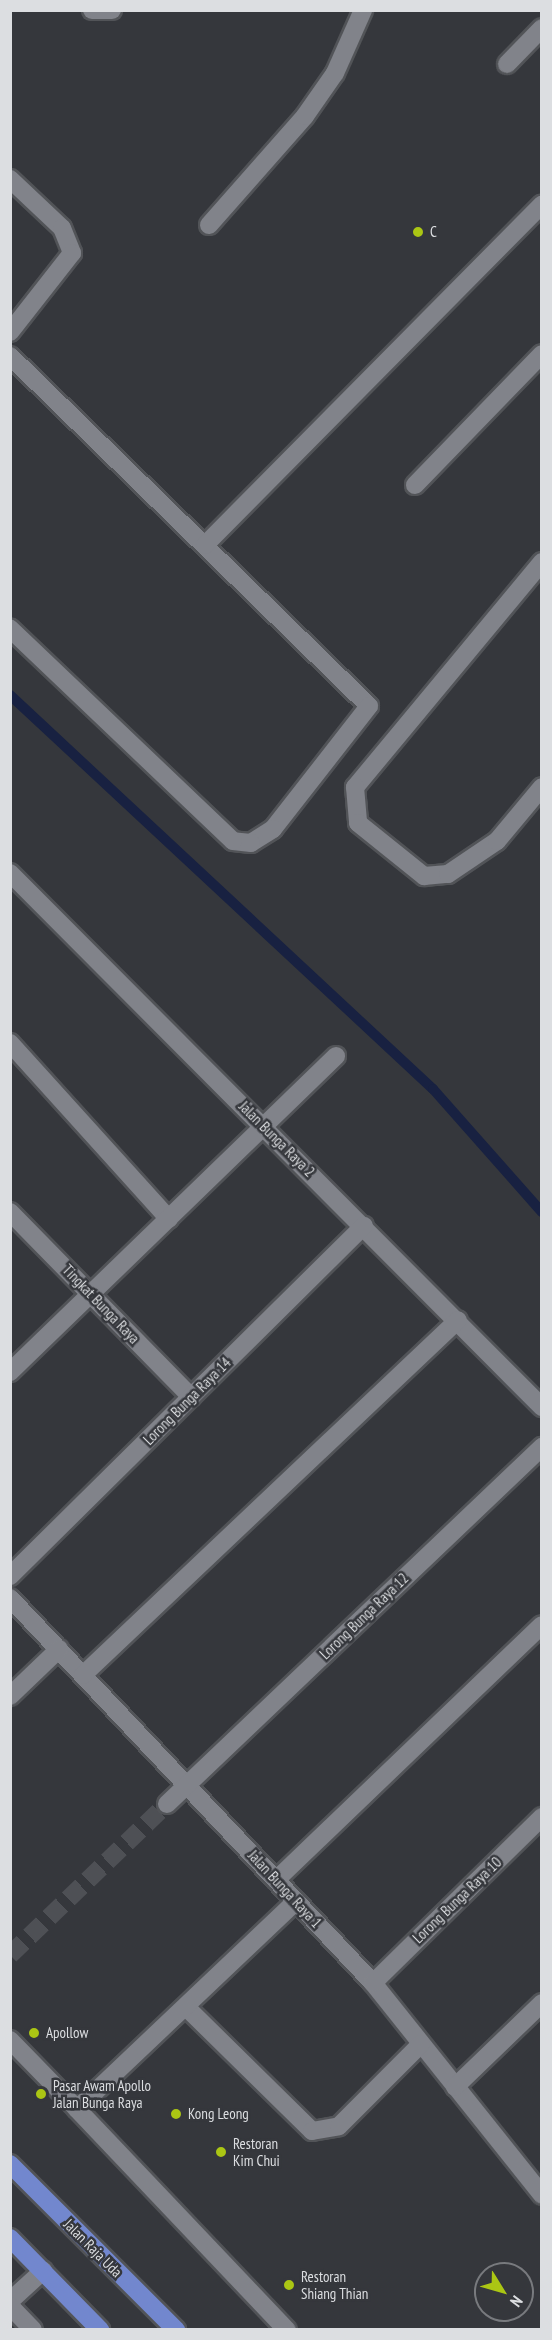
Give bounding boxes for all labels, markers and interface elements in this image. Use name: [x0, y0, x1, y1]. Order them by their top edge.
place label: C: [430, 223, 437, 241]
marker: C: [411, 225, 425, 239]
street label: Jalan Bunga Raya 2: [235, 1097, 319, 1181]
street label: Tingkat Bunga Raya: [59, 1261, 143, 1347]
street label: Lorong Bunga Raya 14: [140, 1354, 234, 1448]
street label: Lorong Bunga Raya 12: [316, 1569, 412, 1663]
street label: Jalan Bunga Raya 1: [245, 1846, 325, 1932]
street label: Lorong Bunga Raya 10: [409, 1853, 505, 1947]
place label: Apollow: [46, 2024, 88, 2042]
marker: Apollow: [27, 2026, 41, 2040]
place label: Pasar Awam Apollo Jalan Bunga Raya: [53, 2076, 152, 2111]
marker: Pasar Awam Apollo Jalan Bunga Raya: [34, 2087, 48, 2101]
place label: Kong Leong: [188, 2105, 249, 2123]
marker: Kong Leong: [169, 2107, 183, 2121]
place label: Restoran Kim Chui: [233, 2134, 280, 2169]
marker: Restoran Kim Chui: [214, 2145, 228, 2159]
street label: Jalan Raja Uda: [60, 2215, 126, 2281]
north arrow: [474, 2262, 534, 2322]
place label: Restoran Shiang Thian: [301, 2267, 369, 2302]
marker: Restoran Shiang Thian: [282, 2278, 296, 2292]
text: N: [506, 2292, 527, 2311]

